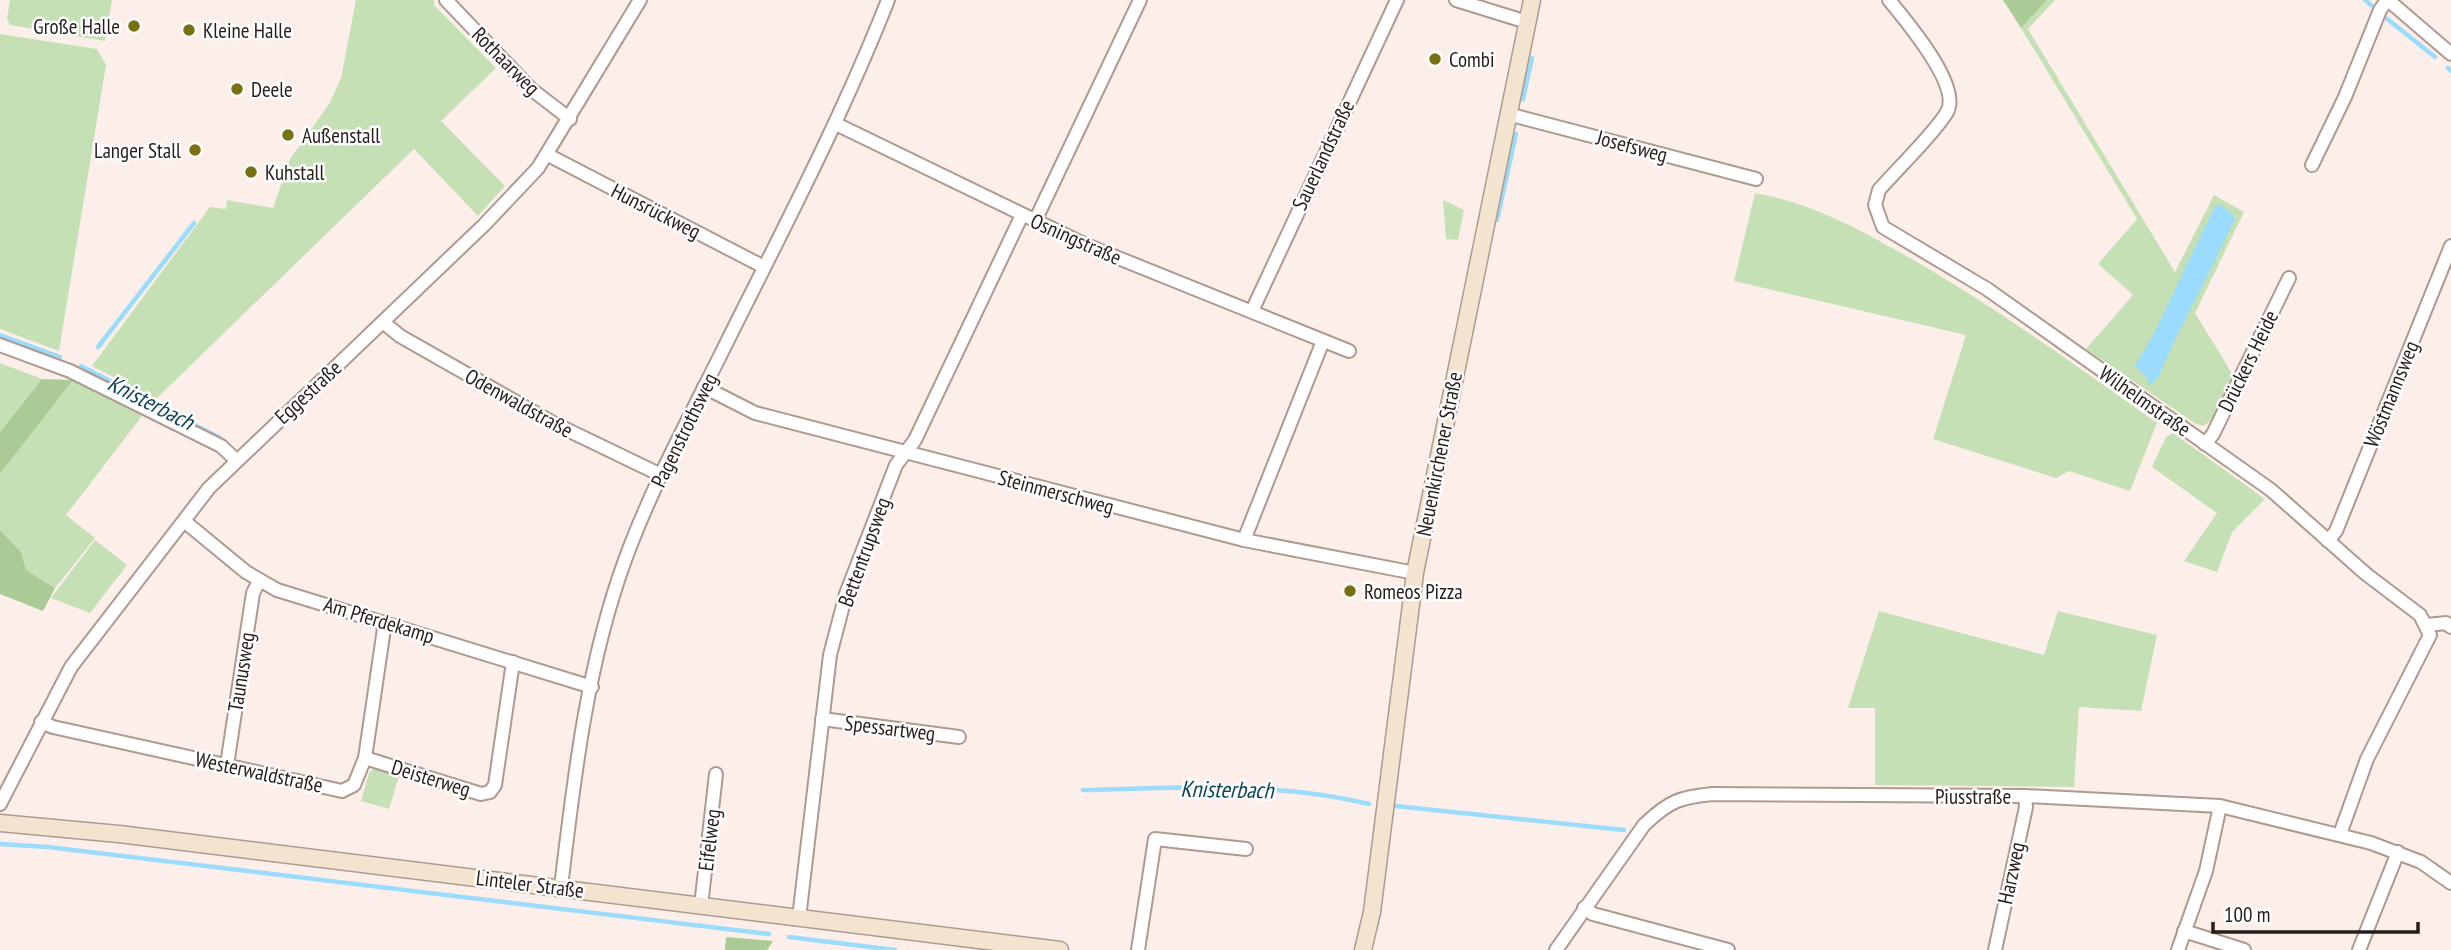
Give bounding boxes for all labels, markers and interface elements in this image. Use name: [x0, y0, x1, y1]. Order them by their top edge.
place label: Große Halle: [33, 13, 120, 40]
place label: Kleine Halle: [203, 17, 292, 44]
marker: Große Halle: [126, 18, 142, 34]
street label: Rothaarweg: [466, 21, 546, 101]
marker: Kleine Halle: [181, 22, 197, 38]
place label: Combi: [1449, 46, 1494, 73]
marker: Combi: [1427, 51, 1443, 67]
place label: Deele: [251, 76, 293, 103]
marker: Deele: [229, 81, 245, 97]
street label: Sauerlandstraße: [1286, 96, 1360, 214]
place label: Außenstall: [302, 122, 380, 149]
street label: Josefsweg: [1593, 123, 1670, 168]
marker: Außenstall: [280, 127, 296, 143]
place label: Langer Stall: [94, 137, 181, 164]
marker: Langer Stall: [187, 142, 203, 158]
place label: Kuhstall: [265, 159, 324, 186]
marker: Kuhstall: [243, 164, 259, 180]
street label: Hunsrückweg: [607, 177, 705, 245]
street label: Osningstraße: [1026, 207, 1126, 271]
street label: Drückers Heide: [2212, 306, 2284, 416]
street label: Wöstmannsweg: [2357, 337, 2425, 451]
street label: Eggestraße: [269, 354, 347, 430]
street label: Wilhelmstraße: [2094, 360, 2196, 442]
street label: Odenwaldstraße: [460, 362, 578, 444]
water label: Knisterbach: [103, 368, 201, 437]
street label: Pagenstrothsweg: [645, 368, 723, 492]
street label: Neuenkirchener Straße: [1410, 370, 1468, 538]
street label: Steinmerschweg: [995, 464, 1117, 520]
street label: Bettentrupsweg: [832, 494, 896, 610]
place label: Romeos Pizza: [1364, 578, 1463, 605]
marker: Romeos Pizza: [1342, 583, 1358, 599]
street label: Am Pferdekamp: [320, 590, 438, 650]
street label: Taunusweg: [221, 630, 261, 714]
street label: Spessartweg: [843, 709, 937, 747]
street label: Westerwaldstraße: [193, 745, 325, 799]
street label: Deisterweg: [388, 753, 474, 803]
water label: Knisterbach: [1180, 774, 1276, 804]
street label: Piusstraße: [1935, 783, 2011, 810]
street label: Eifelweg: [692, 808, 726, 872]
street label: Harzweg: [1991, 840, 2031, 906]
street label: Linteler Straße: [475, 864, 585, 904]
scale bar: [2213, 890, 2418, 934]
text: 100 m: [2224, 901, 2270, 928]

